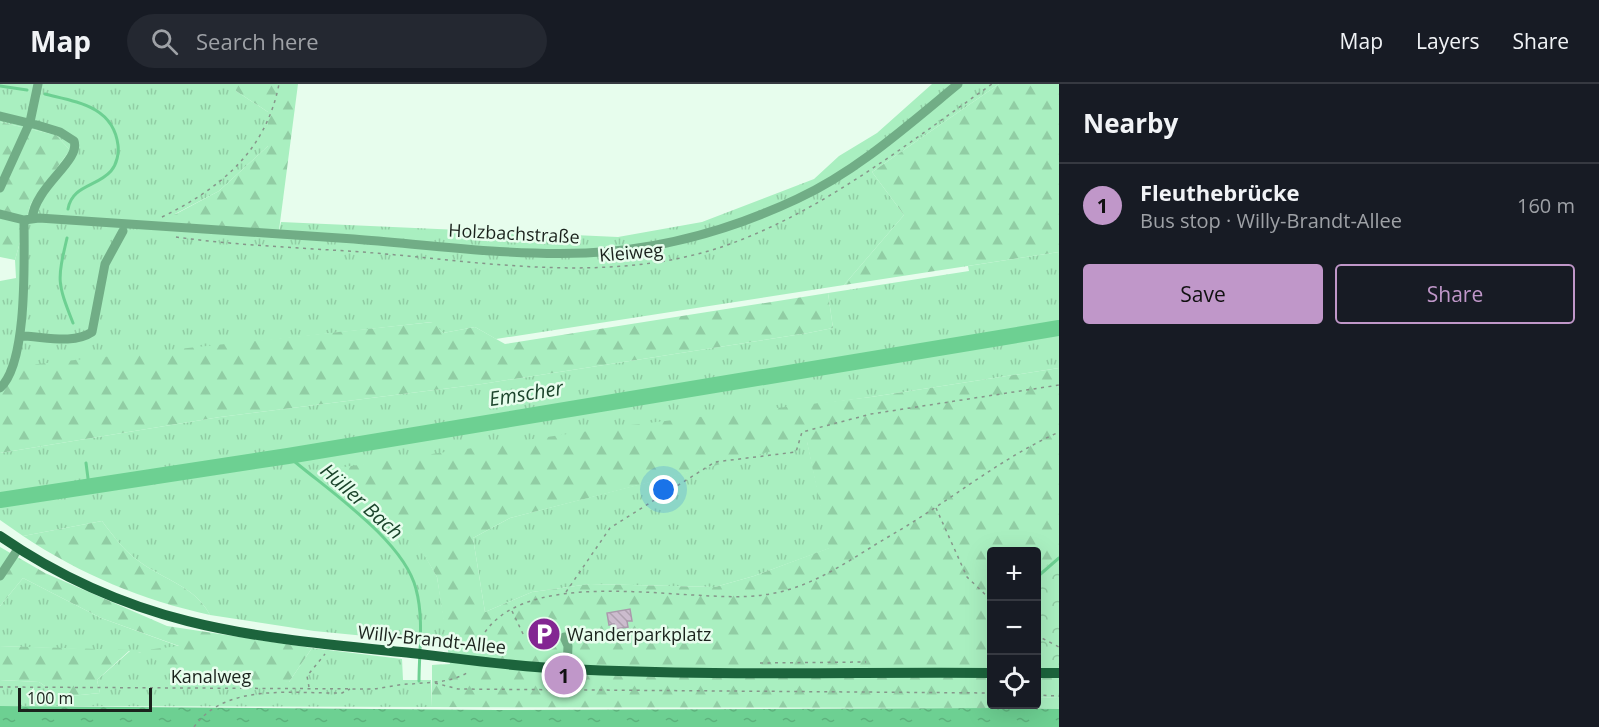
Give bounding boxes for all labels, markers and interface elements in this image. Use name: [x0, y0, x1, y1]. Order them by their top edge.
search box: [127, 14, 547, 68]
text: Map: [30, 22, 91, 60]
icon: search: [148, 25, 181, 58]
text: Search here: [196, 26, 319, 56]
text: Map: [1340, 27, 1383, 55]
text: Layers: [1416, 27, 1480, 55]
text: Share: [1513, 27, 1569, 55]
text: Nearby: [1083, 105, 1178, 141]
text: Fleuthebrücke: [1140, 177, 1300, 207]
text: 1: [1097, 192, 1108, 219]
text: 160 m: [1517, 192, 1575, 219]
text: Bus stop · Willy-Brandt-Allee: [1140, 207, 1402, 234]
street label: Holzbachstraße: [448, 218, 580, 248]
street label: Kleiweg: [598, 237, 664, 267]
button: Save: [1083, 264, 1323, 324]
button: Share: [1335, 264, 1575, 324]
water label: Emscher: [487, 374, 566, 412]
water label: Hüller Bach: [315, 457, 409, 545]
your location: [649, 475, 678, 504]
map controls: [987, 547, 1041, 709]
button: +: [987, 547, 1041, 601]
button: −: [987, 601, 1041, 655]
parking icon: Wanderparkplatz: [526, 616, 562, 652]
street label: Willy-Brandt-Allee: [357, 619, 507, 659]
place label: Wanderparkplatz: [567, 622, 711, 646]
pin: 1: [544, 652, 584, 698]
button: locate: [987, 655, 1041, 709]
street label: Kanalweg: [171, 664, 251, 688]
scale bar: [18, 685, 152, 712]
text: 100 m: [27, 687, 73, 709]

